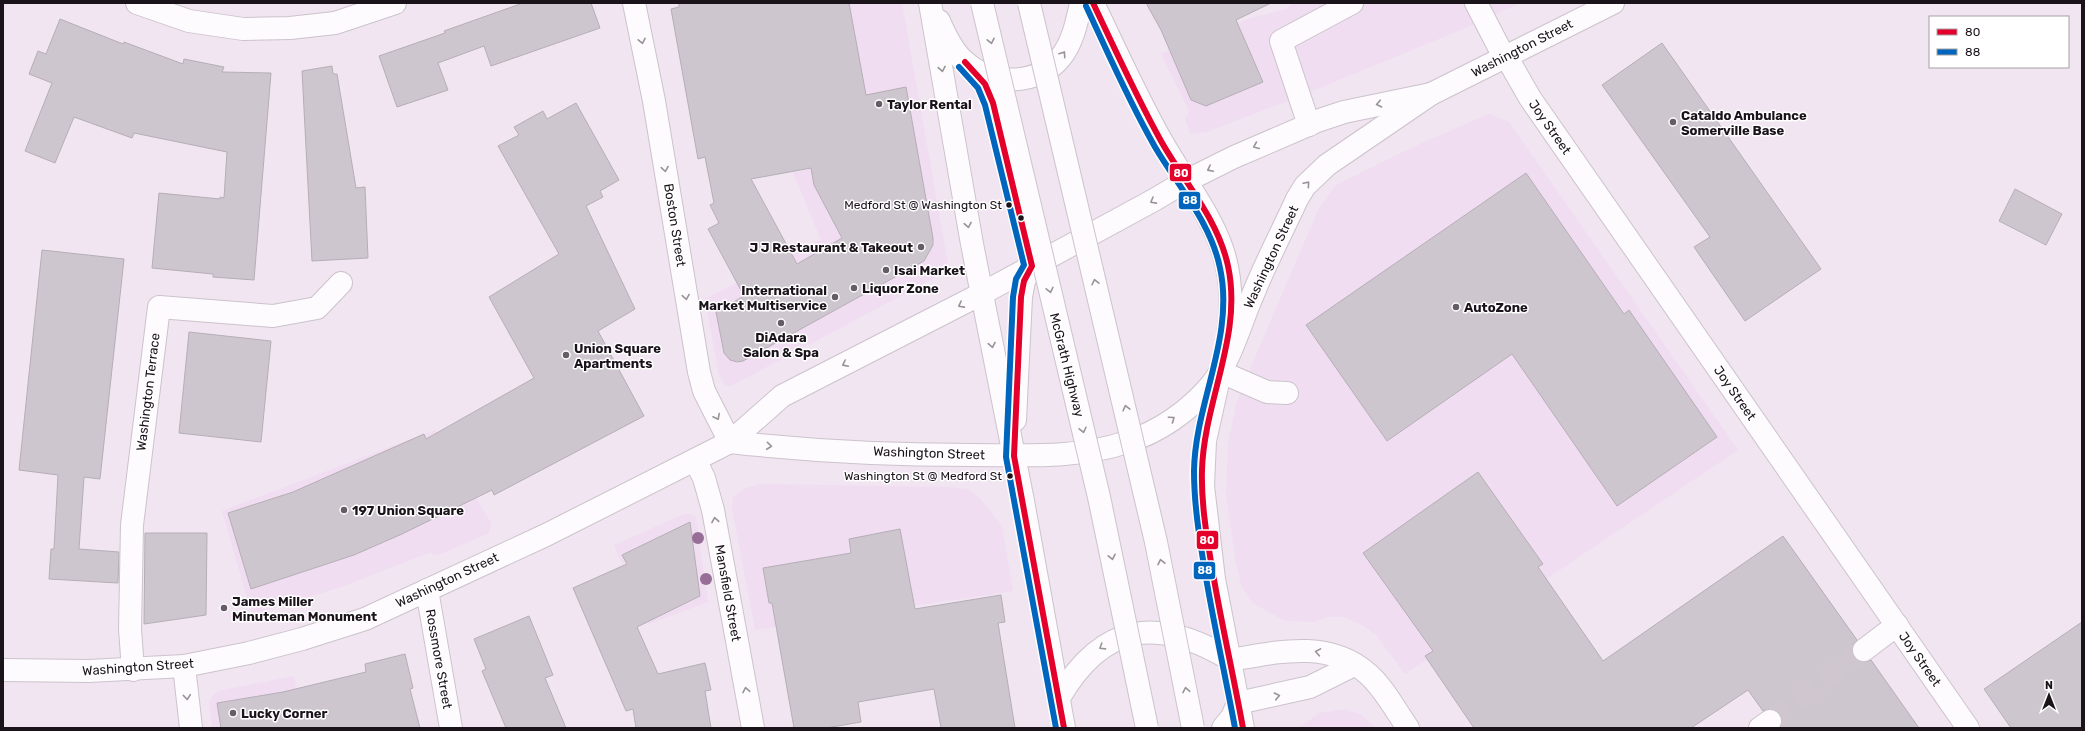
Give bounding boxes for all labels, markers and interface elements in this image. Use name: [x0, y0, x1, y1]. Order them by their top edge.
street label: Washington Street: [1469, 16, 1576, 81]
legend: [1929, 16, 2069, 68]
text: 80: [1965, 25, 1980, 39]
one-way arrow: [637, 38, 645, 44]
one-way arrow: [986, 38, 994, 44]
text: 88: [1965, 45, 1980, 59]
one-way arrow: [1058, 51, 1066, 58]
one-way arrow: [937, 66, 945, 72]
place label: Taylor Rental: [887, 97, 972, 112]
street label: Joy Street: [1526, 97, 1574, 157]
marker: Taylor Rental: [874, 99, 884, 109]
one-way arrow: [1376, 99, 1382, 107]
place label: Cataldo Ambulance Somerville Base: [1681, 108, 1807, 138]
marker: Cataldo Ambulance Somerville Base: [1668, 117, 1678, 127]
one-way arrow: [1253, 142, 1260, 150]
line badge: 80: [1169, 163, 1192, 182]
one-way arrow: [1207, 164, 1214, 171]
one-way arrow: [661, 166, 669, 172]
text: 80: [1174, 167, 1188, 180]
street label: Boston Street: [661, 182, 689, 268]
one-way arrow: [1303, 182, 1310, 189]
line badge: 88: [1178, 191, 1201, 210]
text: 88: [1183, 194, 1197, 207]
one-way arrow: [1150, 196, 1157, 203]
place label: Medford St @ Washington St: [844, 198, 1002, 212]
marker: Medford St @ Washington St: [1004, 200, 1014, 210]
street label: Washington Street: [1241, 203, 1302, 311]
unlabelled marker: [1016, 213, 1026, 223]
one-way arrow: [964, 222, 972, 228]
place label: J J Restaurant & Takeout: [749, 240, 913, 255]
marker: J J Restaurant & Takeout: [916, 242, 926, 252]
place label: Isai Market: [894, 263, 965, 278]
marker: Isai Market: [881, 265, 891, 275]
one-way arrow: [1092, 279, 1100, 285]
place label: Liquor Zone: [862, 281, 939, 296]
place label: International Market Multiservice: [699, 283, 827, 313]
marker: Liquor Zone: [849, 283, 859, 293]
one-way arrow: [1045, 287, 1053, 293]
marker: International Market Multiservice: [830, 292, 840, 302]
one-way arrow: [682, 294, 690, 300]
one-way arrow: [957, 300, 965, 307]
place label: AutoZone: [1464, 300, 1528, 315]
marker: AutoZone: [1451, 302, 1461, 312]
street label: McGrath Highway: [1046, 311, 1087, 419]
marker: DiAdara Salon & Spa: [776, 318, 786, 328]
place label: DiAdara Salon & Spa: [743, 330, 819, 360]
street label: Washington Terrace: [133, 332, 164, 452]
place label: Union Square Apartments: [574, 341, 661, 371]
one-way arrow: [987, 342, 995, 349]
marker: Union Square Apartments: [561, 350, 571, 360]
one-way arrow: [842, 359, 849, 367]
street label: Joy Street: [1711, 363, 1759, 423]
one-way arrow: [1122, 405, 1130, 411]
one-way arrow: [712, 412, 720, 420]
one-way arrow: [1168, 416, 1175, 424]
one-way arrow: [1078, 426, 1087, 433]
one-way arrow: [766, 442, 772, 451]
street label: Washington Street: [873, 444, 985, 463]
place label: Washington St @ Medford St: [844, 469, 1002, 483]
marker: Washington St @ Medford St: [1005, 471, 1015, 481]
place label: 197 Union Square: [352, 503, 464, 518]
marker: 197 Union Square: [339, 505, 349, 515]
one-way arrow: [711, 517, 720, 524]
line badge: 80: [1196, 530, 1219, 550]
text: 80: [1200, 534, 1214, 547]
street label: Mansfield Street: [712, 543, 744, 643]
street label: Washington Street: [393, 550, 501, 611]
one-way arrow: [1108, 554, 1116, 560]
one-way arrow: [1157, 559, 1165, 565]
line badge: 88: [1193, 561, 1216, 580]
text: 88: [1198, 564, 1212, 577]
place label: James Miller Minuteman Monument: [232, 594, 377, 624]
marker: James Miller Minuteman Monument: [219, 603, 229, 613]
street label: Rossmore Street: [423, 608, 455, 710]
street label: Joy Street: [1896, 629, 1944, 689]
one-way arrow: [1099, 643, 1106, 650]
one-way arrow: [1315, 648, 1321, 657]
street label: Washington Street: [82, 656, 194, 679]
north arrow: [2029, 675, 2069, 715]
text: N: [2045, 679, 2053, 692]
one-way arrow: [743, 687, 751, 693]
one-way arrow: [1183, 687, 1191, 693]
one-way arrow: [1274, 692, 1280, 700]
one-way arrow: [183, 694, 192, 700]
place label: Lucky Corner: [241, 706, 328, 721]
marker: Lucky Corner: [228, 708, 238, 718]

